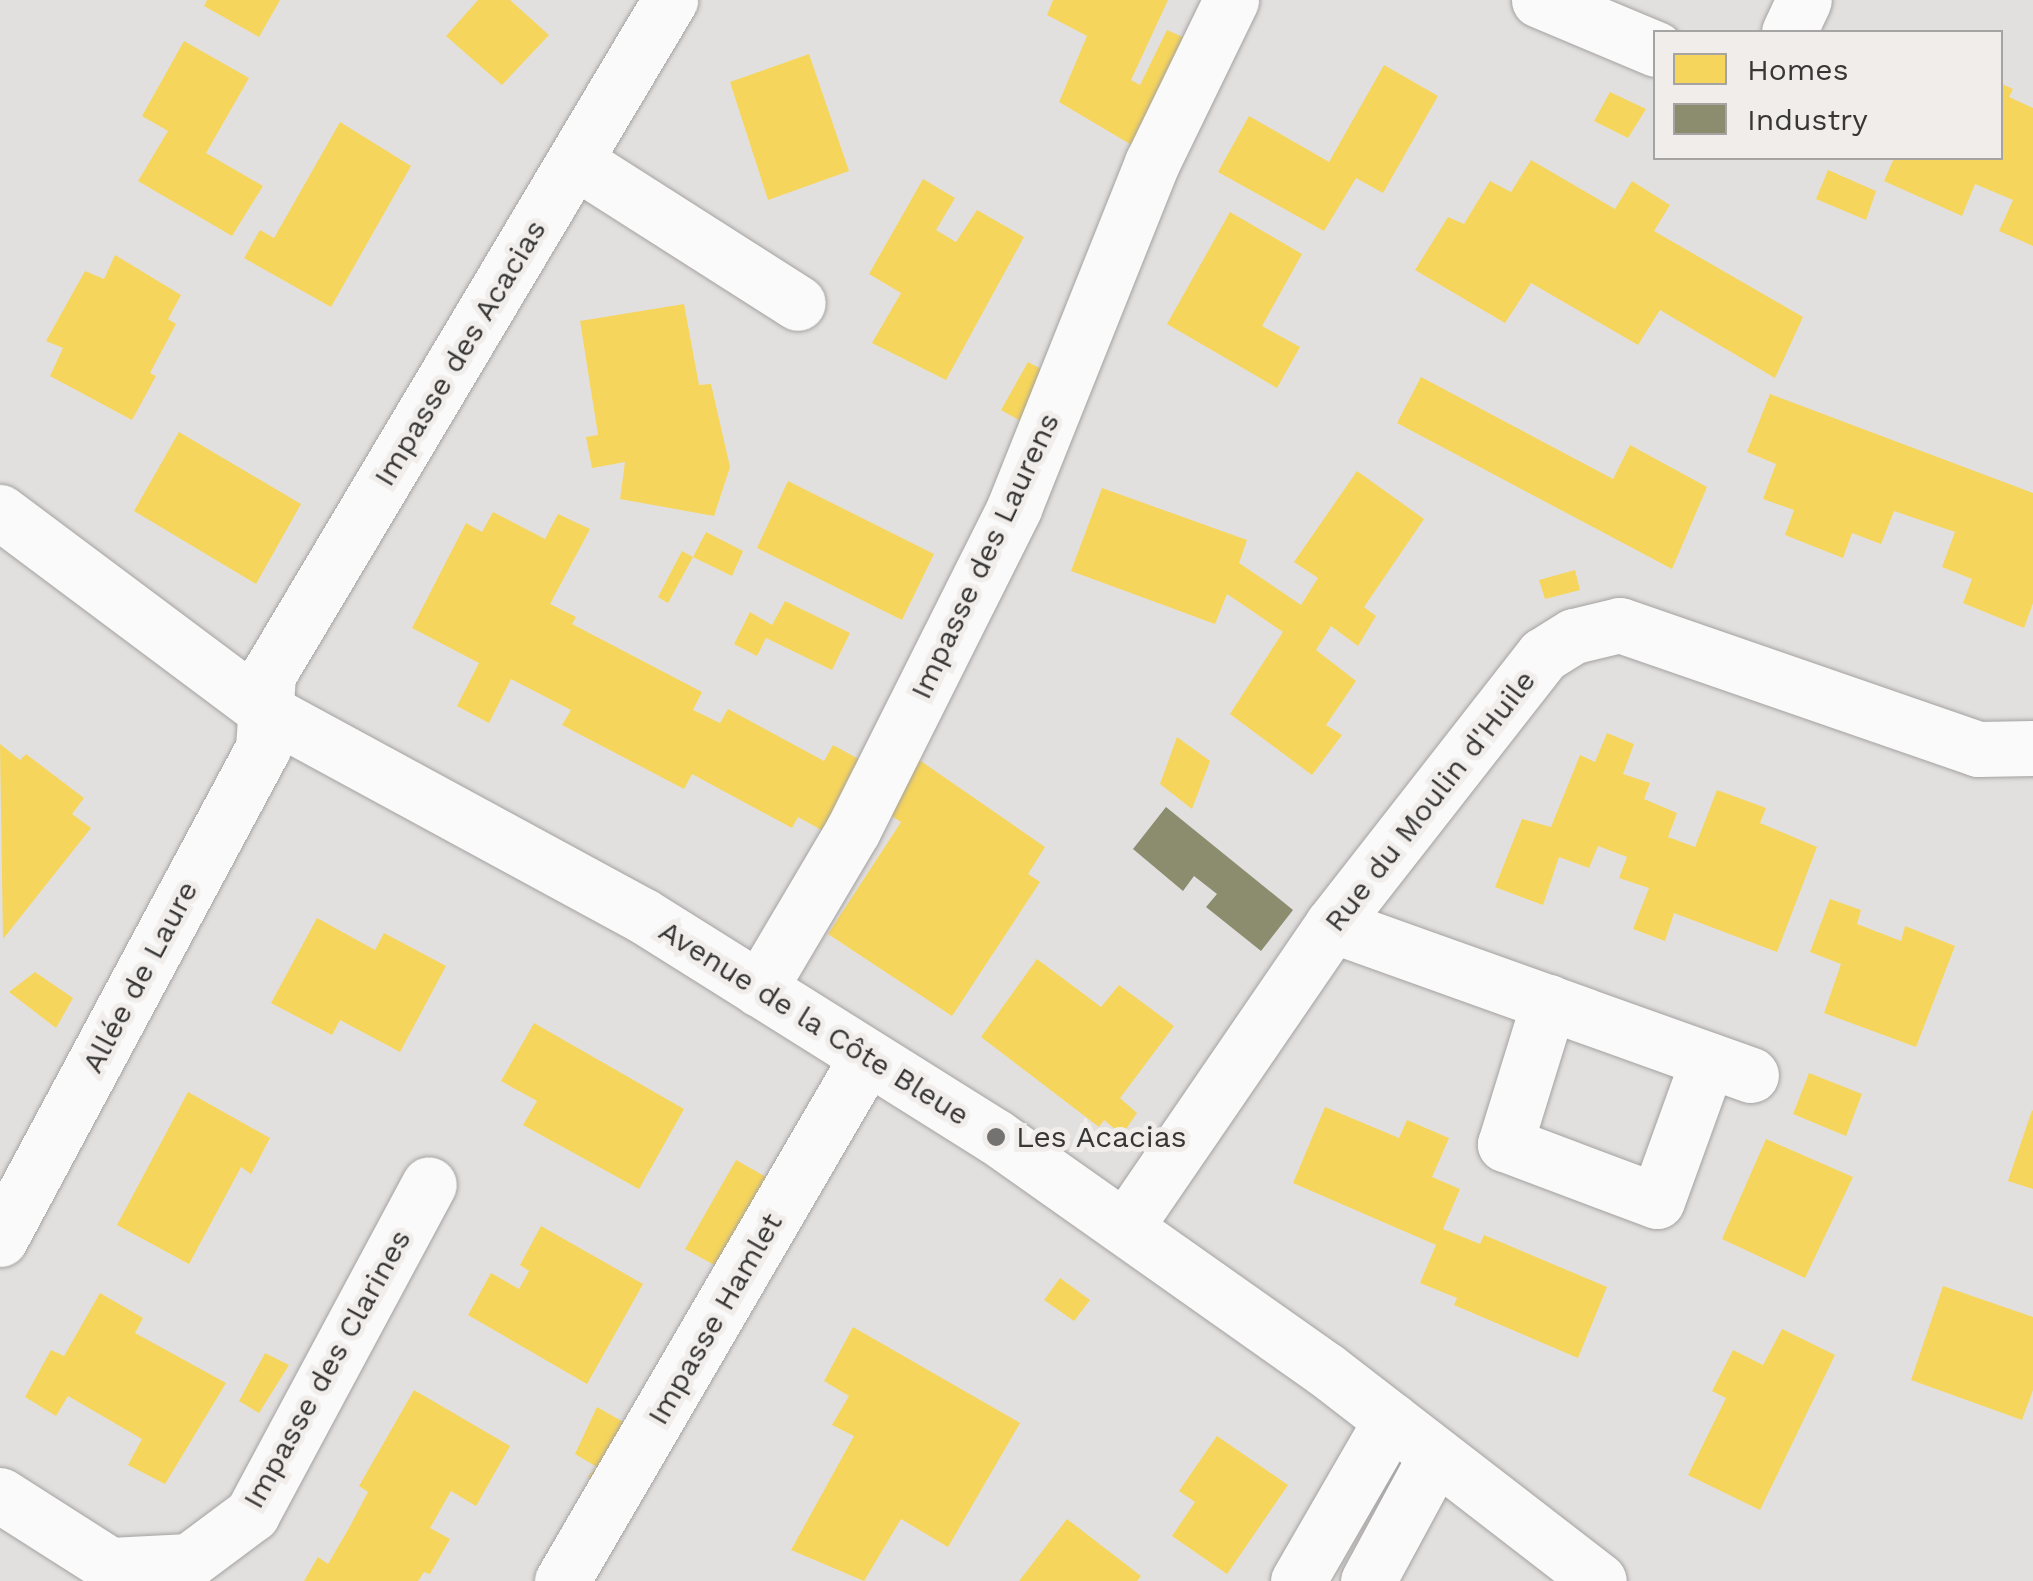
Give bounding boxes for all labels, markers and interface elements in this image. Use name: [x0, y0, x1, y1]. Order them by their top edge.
legend: [1653, 30, 2003, 160]
text: Homes: [1747, 52, 1849, 87]
text: Industry: [1747, 102, 1868, 137]
street label: Impasse des Acacias: [366, 213, 554, 493]
street label: Impasse des Laurens: [903, 407, 1067, 705]
street label: Rue du Moulin d'Huile: [1317, 663, 1543, 939]
street label: Allée de Laure: [74, 875, 206, 1079]
street label: Avenue de la Côte Bleue: [652, 913, 976, 1133]
place label: Les Acacias: [1016, 1119, 1188, 1155]
marker: Les Acacias: [985, 1126, 1007, 1148]
street label: Impasse Hamlet: [640, 1207, 790, 1431]
street label: Impasse des Clarines: [235, 1223, 419, 1515]

